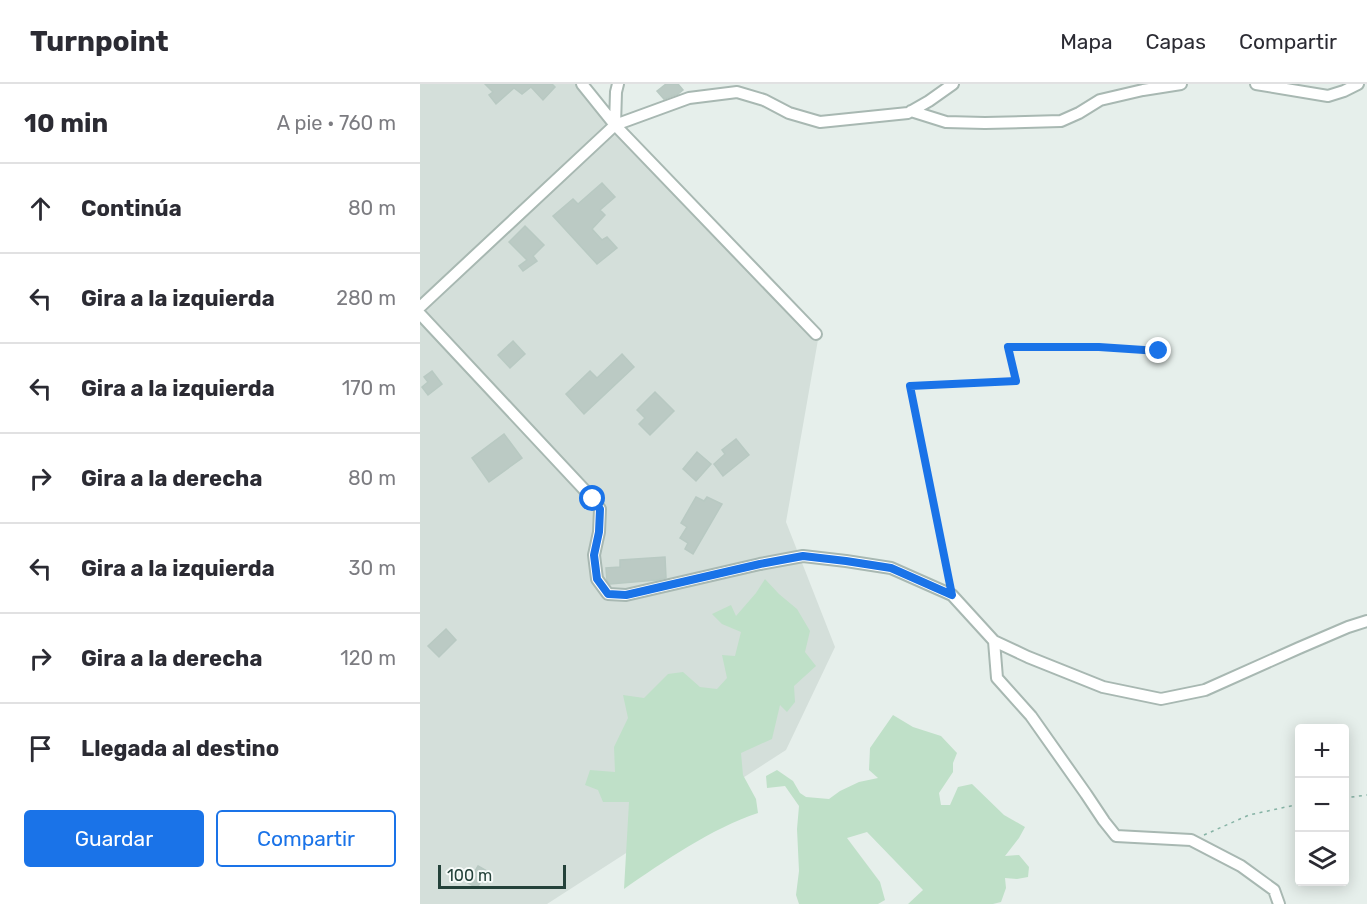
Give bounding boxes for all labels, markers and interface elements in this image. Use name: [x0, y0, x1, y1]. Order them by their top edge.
text: Turnpoint: [30, 25, 169, 58]
text: Mapa: [1060, 29, 1113, 54]
text: Capas: [1146, 29, 1206, 54]
text: Compartir: [1239, 29, 1337, 54]
text: 10 min: [24, 108, 108, 139]
text: A pie · 760 m: [277, 111, 396, 135]
icon: ahead: [24, 192, 57, 225]
text: Continúa: [81, 195, 182, 222]
text: 80 m: [348, 196, 396, 220]
icon: left: [24, 282, 57, 315]
text: Gira a la izquierda: [81, 285, 275, 312]
text: 280 m: [336, 286, 396, 310]
route end: [1145, 337, 1171, 363]
icon: left: [24, 372, 57, 405]
text: Gira a la izquierda: [81, 375, 275, 402]
text: 170 m: [342, 376, 396, 400]
icon: right: [24, 462, 57, 495]
text: Gira a la derecha: [81, 465, 262, 492]
text: 80 m: [348, 466, 396, 490]
route start: [579, 485, 605, 511]
icon: left: [24, 552, 57, 585]
text: Gira a la izquierda: [81, 555, 275, 582]
text: 30 m: [349, 556, 396, 580]
icon: right: [24, 642, 57, 675]
text: Gira a la derecha: [81, 645, 262, 672]
text: 120 m: [340, 646, 396, 670]
map controls: [1295, 724, 1349, 886]
button: +: [1295, 724, 1349, 778]
icon: arrive: [24, 732, 57, 765]
text: Llegada al destino: [81, 735, 279, 762]
button: −: [1295, 778, 1349, 832]
button: Guardar: [24, 810, 204, 867]
button: Compartir: [216, 810, 396, 867]
button: layers: [1295, 832, 1349, 886]
scale bar: [438, 862, 566, 890]
text: 100 m: [447, 866, 492, 885]

